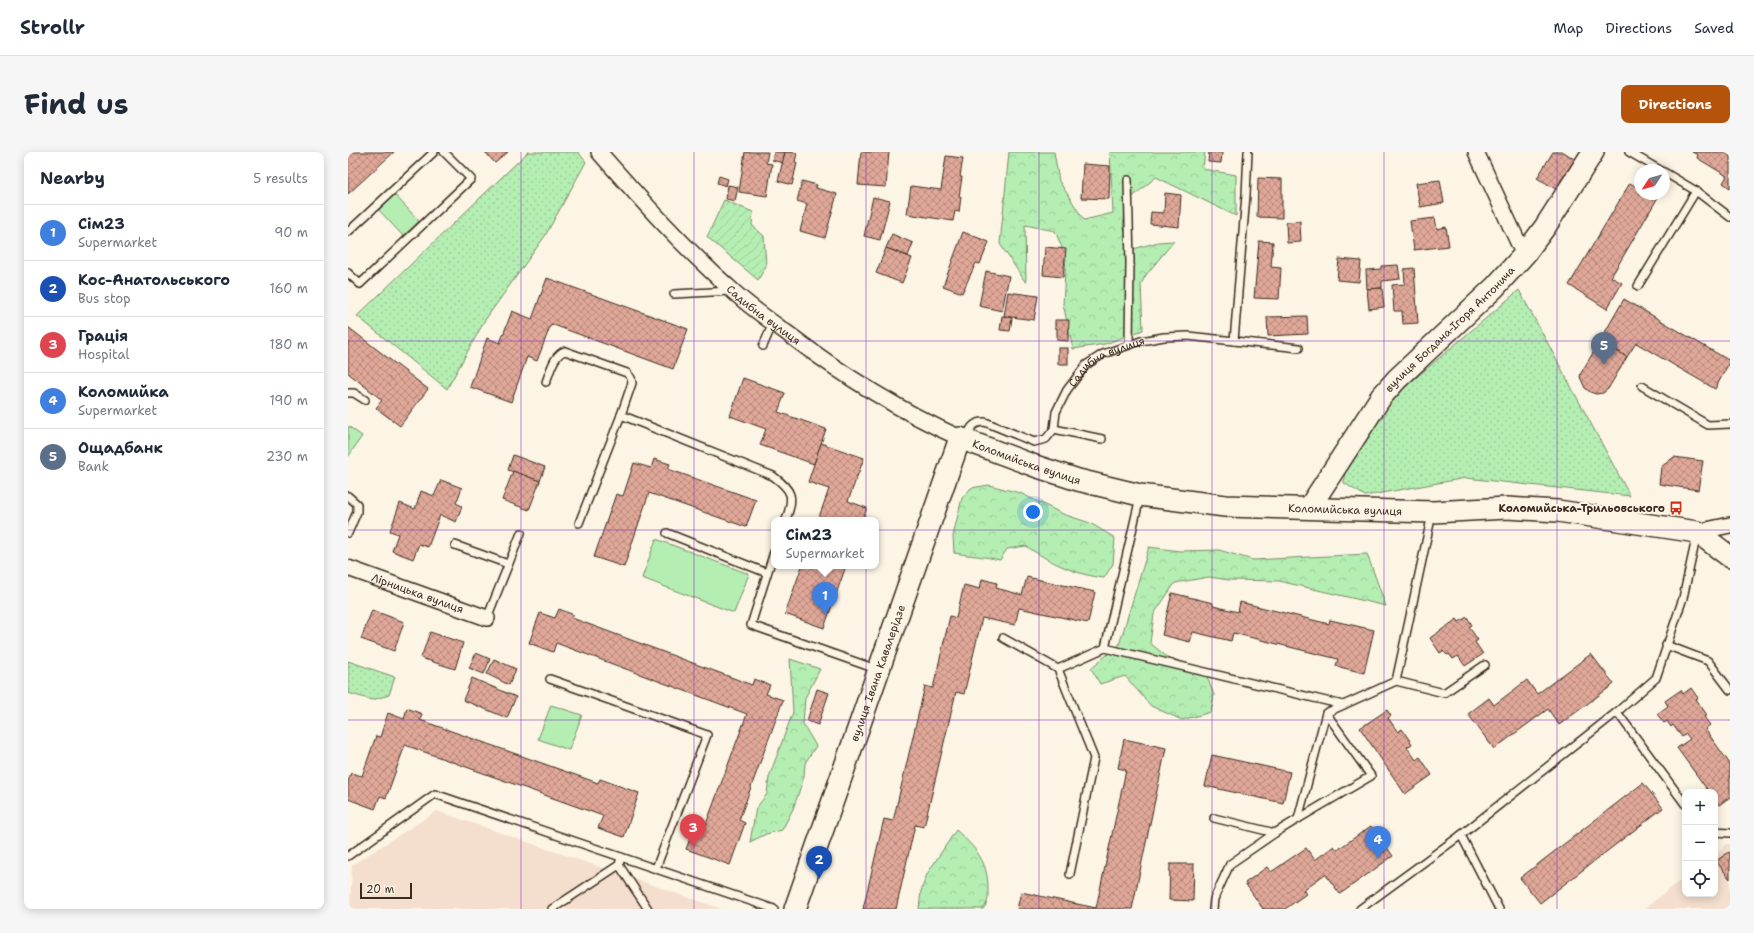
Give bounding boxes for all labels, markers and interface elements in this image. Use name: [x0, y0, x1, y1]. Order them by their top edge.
text: Strollr: [20, 15, 85, 40]
text: Map: [1554, 19, 1584, 37]
text: Directions: [1606, 19, 1672, 37]
text: Saved: [1694, 19, 1734, 37]
text: Find us: [24, 85, 129, 123]
button: Directions: [1621, 85, 1730, 123]
north arrow: [1634, 164, 1670, 200]
text: Nearby: [40, 167, 105, 189]
text: 5 results: [253, 170, 308, 187]
text: Сім23: [78, 214, 125, 234]
text: 1: [50, 224, 56, 241]
text: 90 m: [274, 224, 308, 241]
text: Supermarket: [78, 234, 157, 251]
street label: вулиця Богдана-Ігоря Антонича: [1382, 263, 1518, 396]
text: Кос-Анатольського: [78, 270, 230, 290]
text: 2: [48, 280, 58, 297]
text: 160 m: [270, 280, 308, 297]
street label: Садибна вулиця: [723, 282, 803, 349]
text: Bus stop: [78, 290, 130, 307]
text: Грація: [78, 326, 128, 346]
pin: 5: [1591, 332, 1617, 365]
street label: Садибна вулиця: [1065, 333, 1146, 390]
text: 3: [48, 336, 58, 353]
text: 180 m: [269, 336, 308, 353]
text: Hospital: [78, 346, 129, 363]
text: Коломийка: [78, 382, 169, 402]
text: 4: [48, 392, 58, 409]
text: 190 m: [269, 392, 308, 409]
text: Supermarket: [78, 402, 157, 419]
street label: Коломийська вулиця: [970, 436, 1083, 488]
text: Ощадбанк: [78, 438, 163, 458]
text: 5: [49, 448, 57, 465]
text: 230 m: [266, 448, 308, 465]
text: Bank: [78, 458, 109, 475]
bus stop icon: Коломийська-Трильовського: [1668, 500, 1684, 516]
street label: Коломийська вулиця: [1288, 501, 1402, 519]
place label: Коломийська-Трильовського: [1499, 501, 1665, 516]
your location: [1023, 502, 1043, 522]
popup: [771, 517, 879, 569]
text: Сім23: [785, 525, 832, 545]
text: Supermarket: [785, 545, 865, 562]
street label: Лірницька вулиця: [369, 570, 466, 617]
pin: 1: [812, 582, 838, 615]
street label: вулиця Івана Кавалерідзе: [847, 603, 909, 744]
map controls: [1682, 789, 1718, 897]
button: +: [1682, 789, 1718, 825]
pin: 3: [680, 814, 706, 847]
button: −: [1682, 825, 1718, 861]
pin: 4: [1365, 826, 1391, 859]
pin: 2: [806, 846, 832, 879]
button: locate: [1682, 861, 1718, 897]
scale bar: [360, 881, 412, 900]
text: 20 m: [366, 882, 394, 897]

